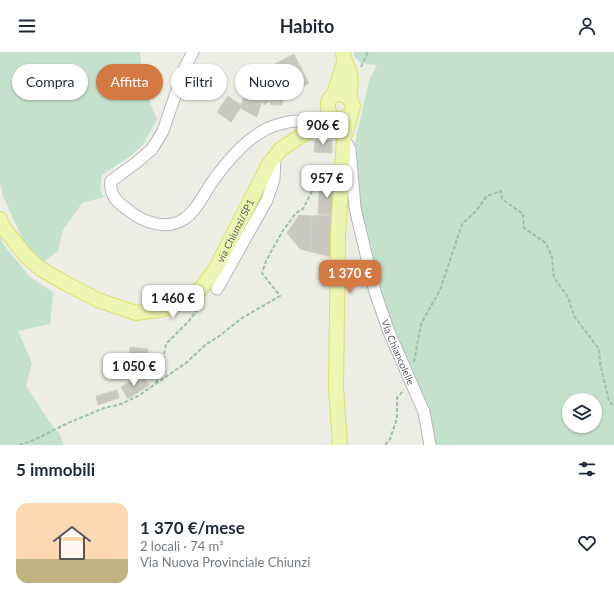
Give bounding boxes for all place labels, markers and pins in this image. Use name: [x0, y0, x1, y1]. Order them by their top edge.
pin: 906 €: [295, 112, 351, 146]
pin: 957 €: [299, 165, 355, 199]
pin: 1 370 €: [313, 260, 387, 294]
pin: 1 460 €: [136, 285, 210, 319]
pin: 1 050 €: [97, 353, 171, 387]

